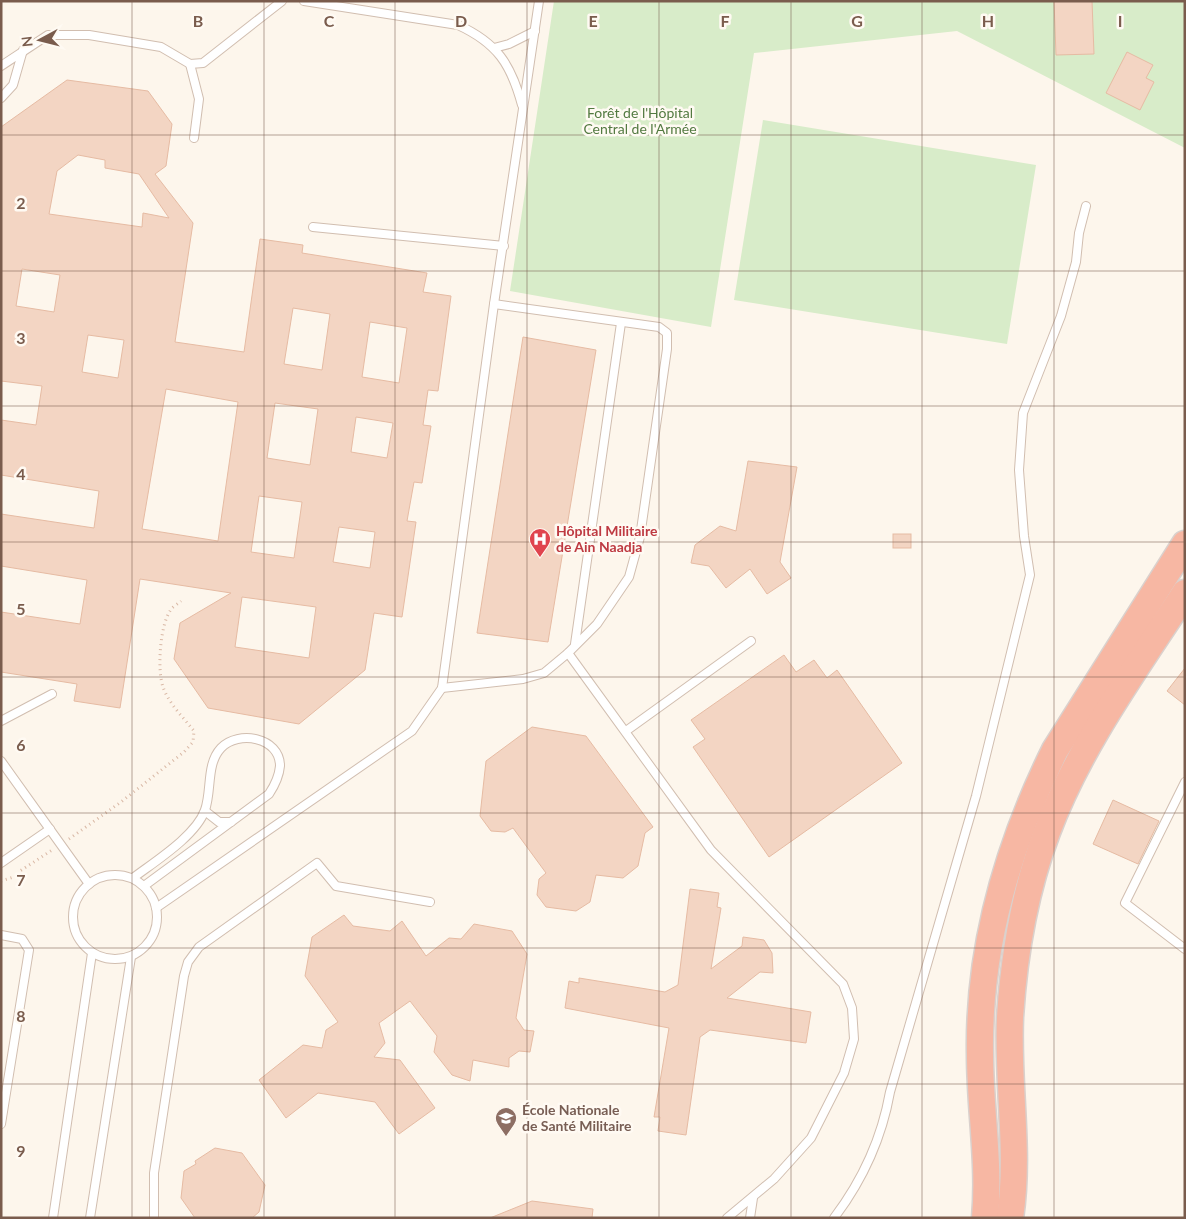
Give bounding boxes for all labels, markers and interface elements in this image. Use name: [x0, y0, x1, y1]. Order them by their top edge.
text: B: [193, 11, 203, 30]
text: C: [324, 11, 335, 30]
text: D: [455, 11, 467, 30]
text: E: [588, 11, 598, 30]
text: F: [720, 11, 730, 30]
text: G: [851, 11, 863, 30]
text: H: [982, 11, 994, 30]
text: I: [1118, 11, 1122, 30]
north arrow: [15, 15, 65, 65]
text: N: [18, 35, 36, 48]
park label: Forêt de l'Hôpital Central de l'Armée: [583, 104, 697, 137]
text: 2: [16, 193, 26, 212]
text: 3: [16, 328, 26, 347]
text: 4: [16, 464, 26, 483]
place label: Hôpital Militaire de Ain Naadja: [556, 522, 658, 555]
hospital icon: Hôpital Militaire de Ain Naadja: [528, 527, 552, 558]
text: 5: [16, 599, 26, 618]
text: 6: [16, 735, 26, 754]
text: 7: [16, 870, 26, 889]
text: 8: [16, 1006, 26, 1025]
place label: École Nationale de Santé Militaire: [522, 1101, 632, 1134]
school or university icon: École Nationale de Santé Militaire: [494, 1106, 518, 1137]
text: 9: [16, 1141, 26, 1160]

